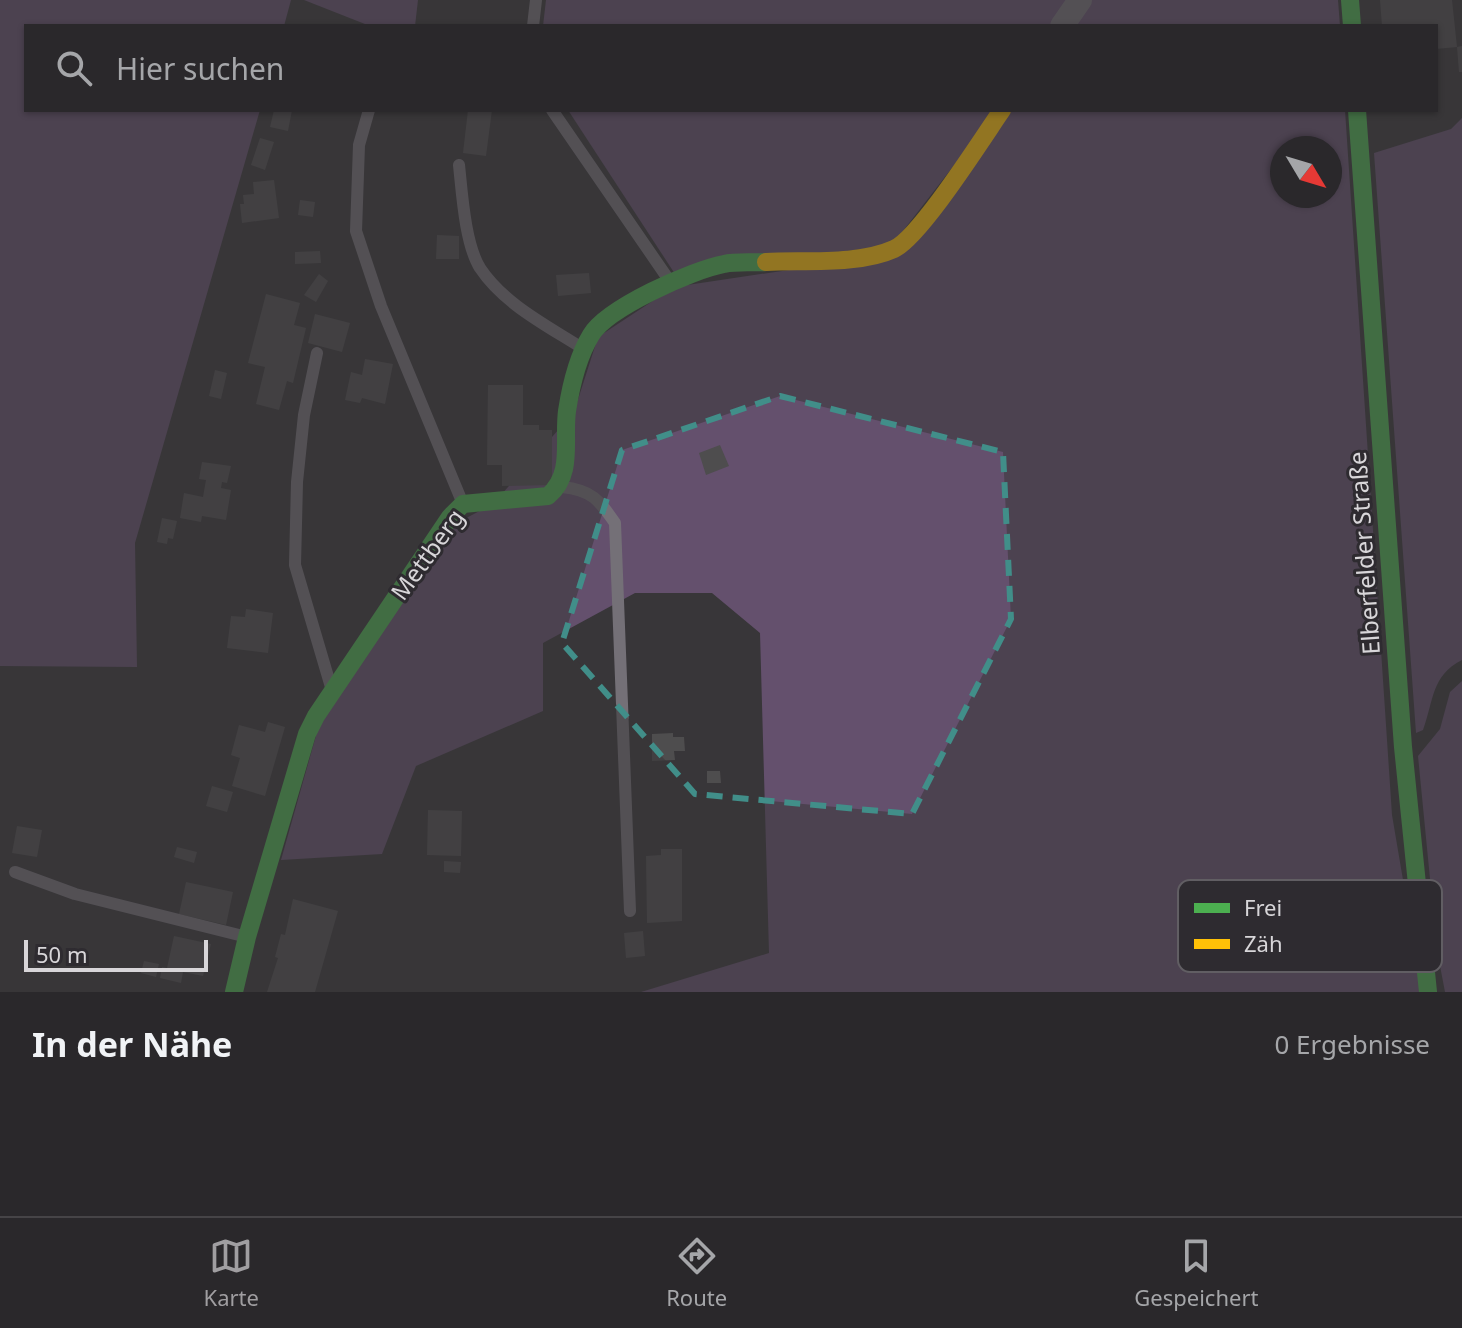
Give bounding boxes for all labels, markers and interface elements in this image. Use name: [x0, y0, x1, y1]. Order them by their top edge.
search box: [24, 24, 1438, 112]
icon: search: [52, 46, 96, 90]
text: Hier suchen: [116, 48, 284, 89]
north arrow: [1270, 136, 1342, 208]
street label: Elberfelder Straße: [1340, 450, 1387, 656]
street label: Mettberg: [382, 502, 471, 606]
legend: [1178, 880, 1442, 972]
text: Frei: [1244, 892, 1282, 922]
text: Zäh: [1244, 928, 1283, 958]
scale bar: [24, 936, 208, 972]
text: 50 m: [36, 939, 87, 969]
text: In der Nähe: [32, 1021, 232, 1067]
text: 0 Ergebnisse: [1274, 1026, 1430, 1062]
tab: Karte: [204, 1234, 259, 1312]
tab: Route: [666, 1234, 727, 1312]
tab: Gespeichert: [1134, 1234, 1258, 1312]

